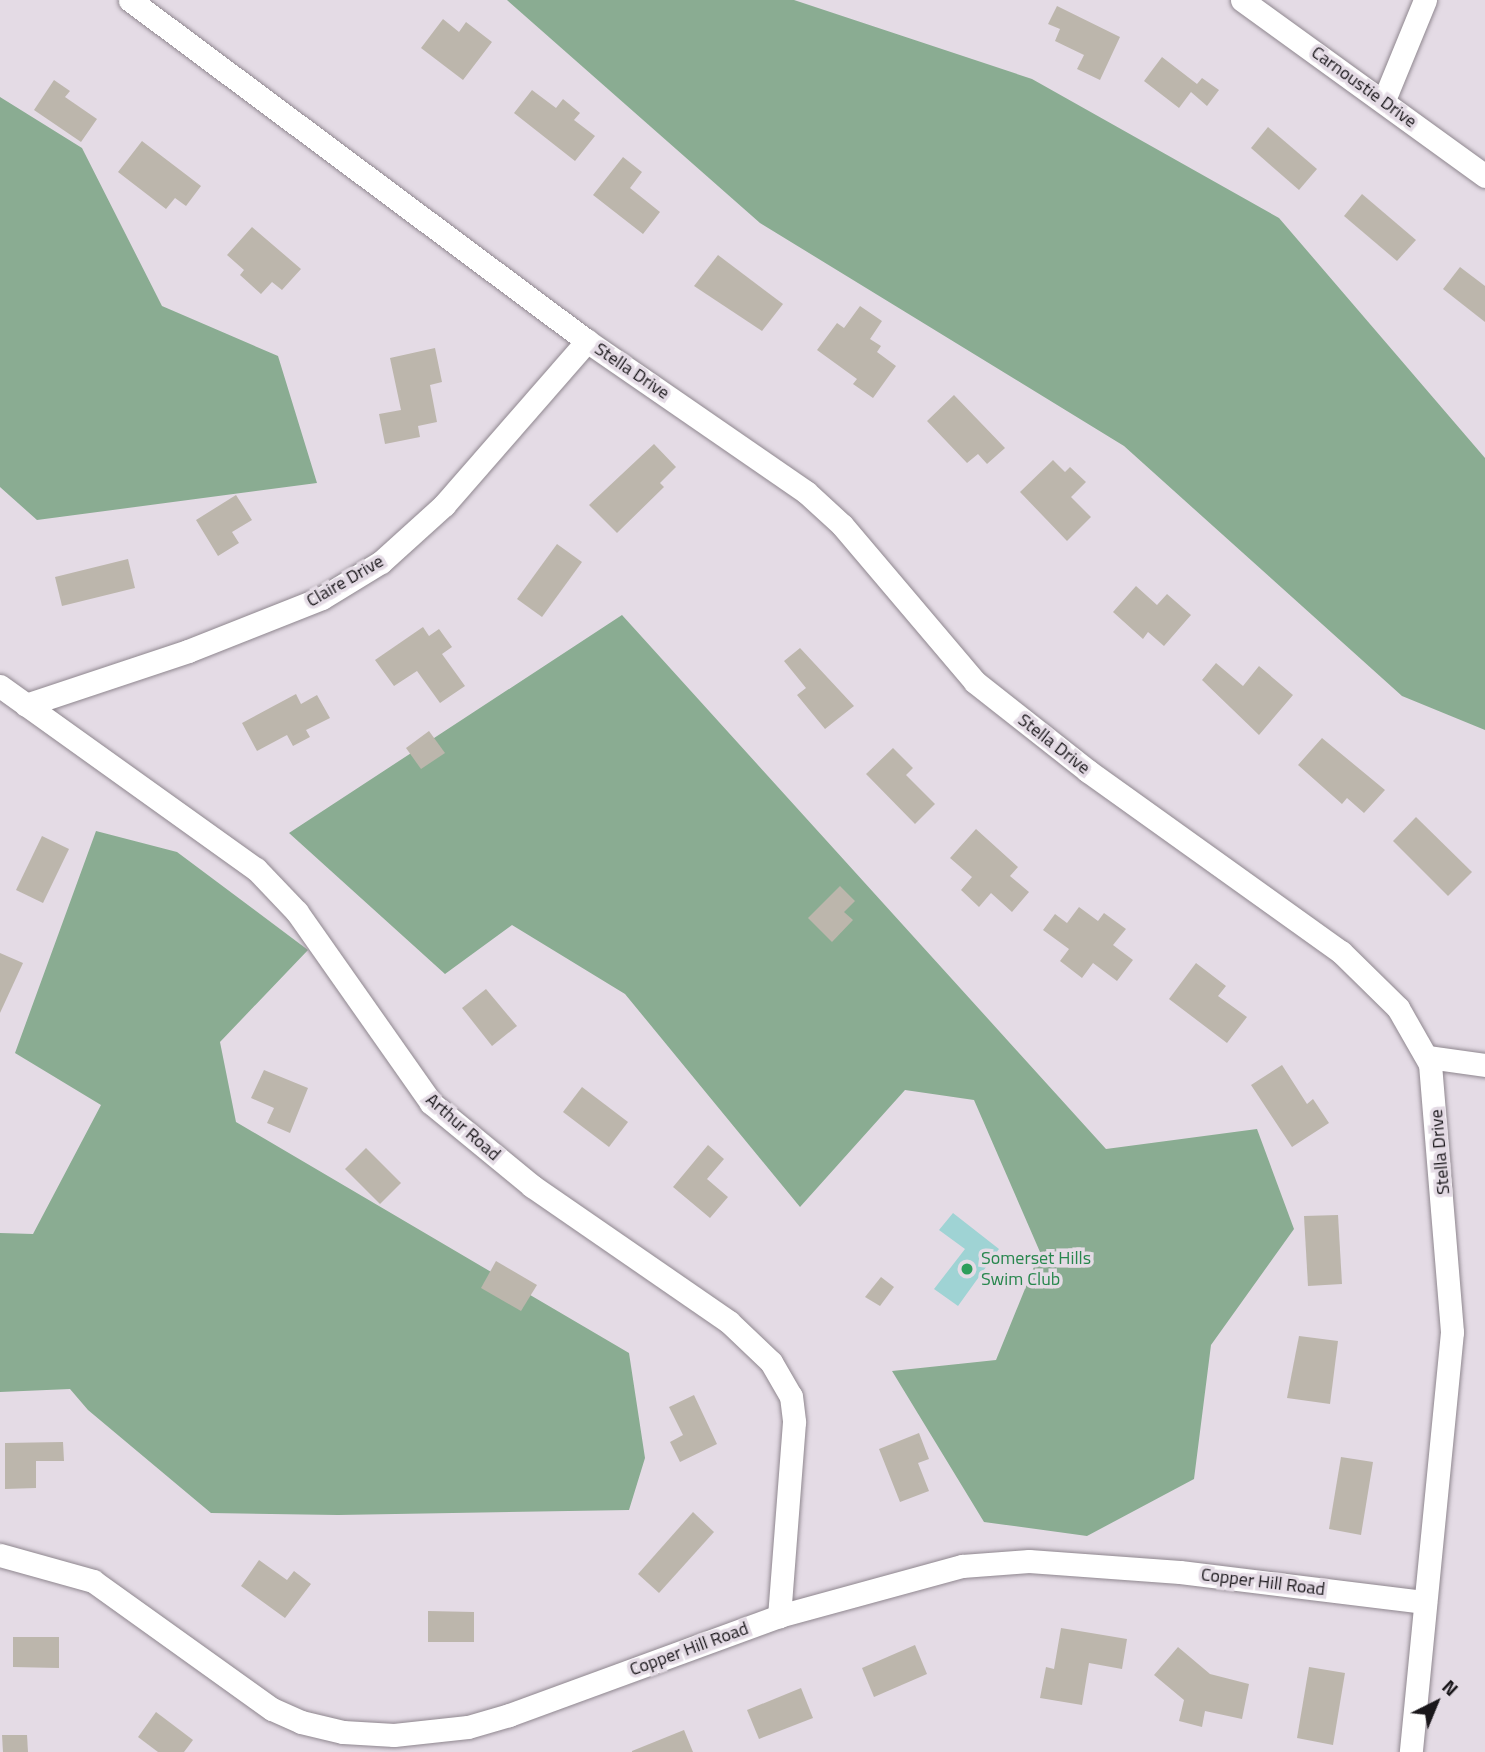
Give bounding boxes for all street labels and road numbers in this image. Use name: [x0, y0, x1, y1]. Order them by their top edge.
street label: Carnoustie Drive: [1307, 42, 1421, 132]
street label: Stella Drive: [590, 338, 674, 404]
street label: Claire Drive: [303, 550, 387, 612]
street label: Stella Drive: [1014, 709, 1094, 779]
street label: Arthur Road: [421, 1089, 505, 1165]
street label: Stella Drive: [1426, 1108, 1454, 1196]
street label: Copper Hill Road: [1200, 1564, 1326, 1600]
street label: Copper Hill Road: [627, 1618, 751, 1680]

